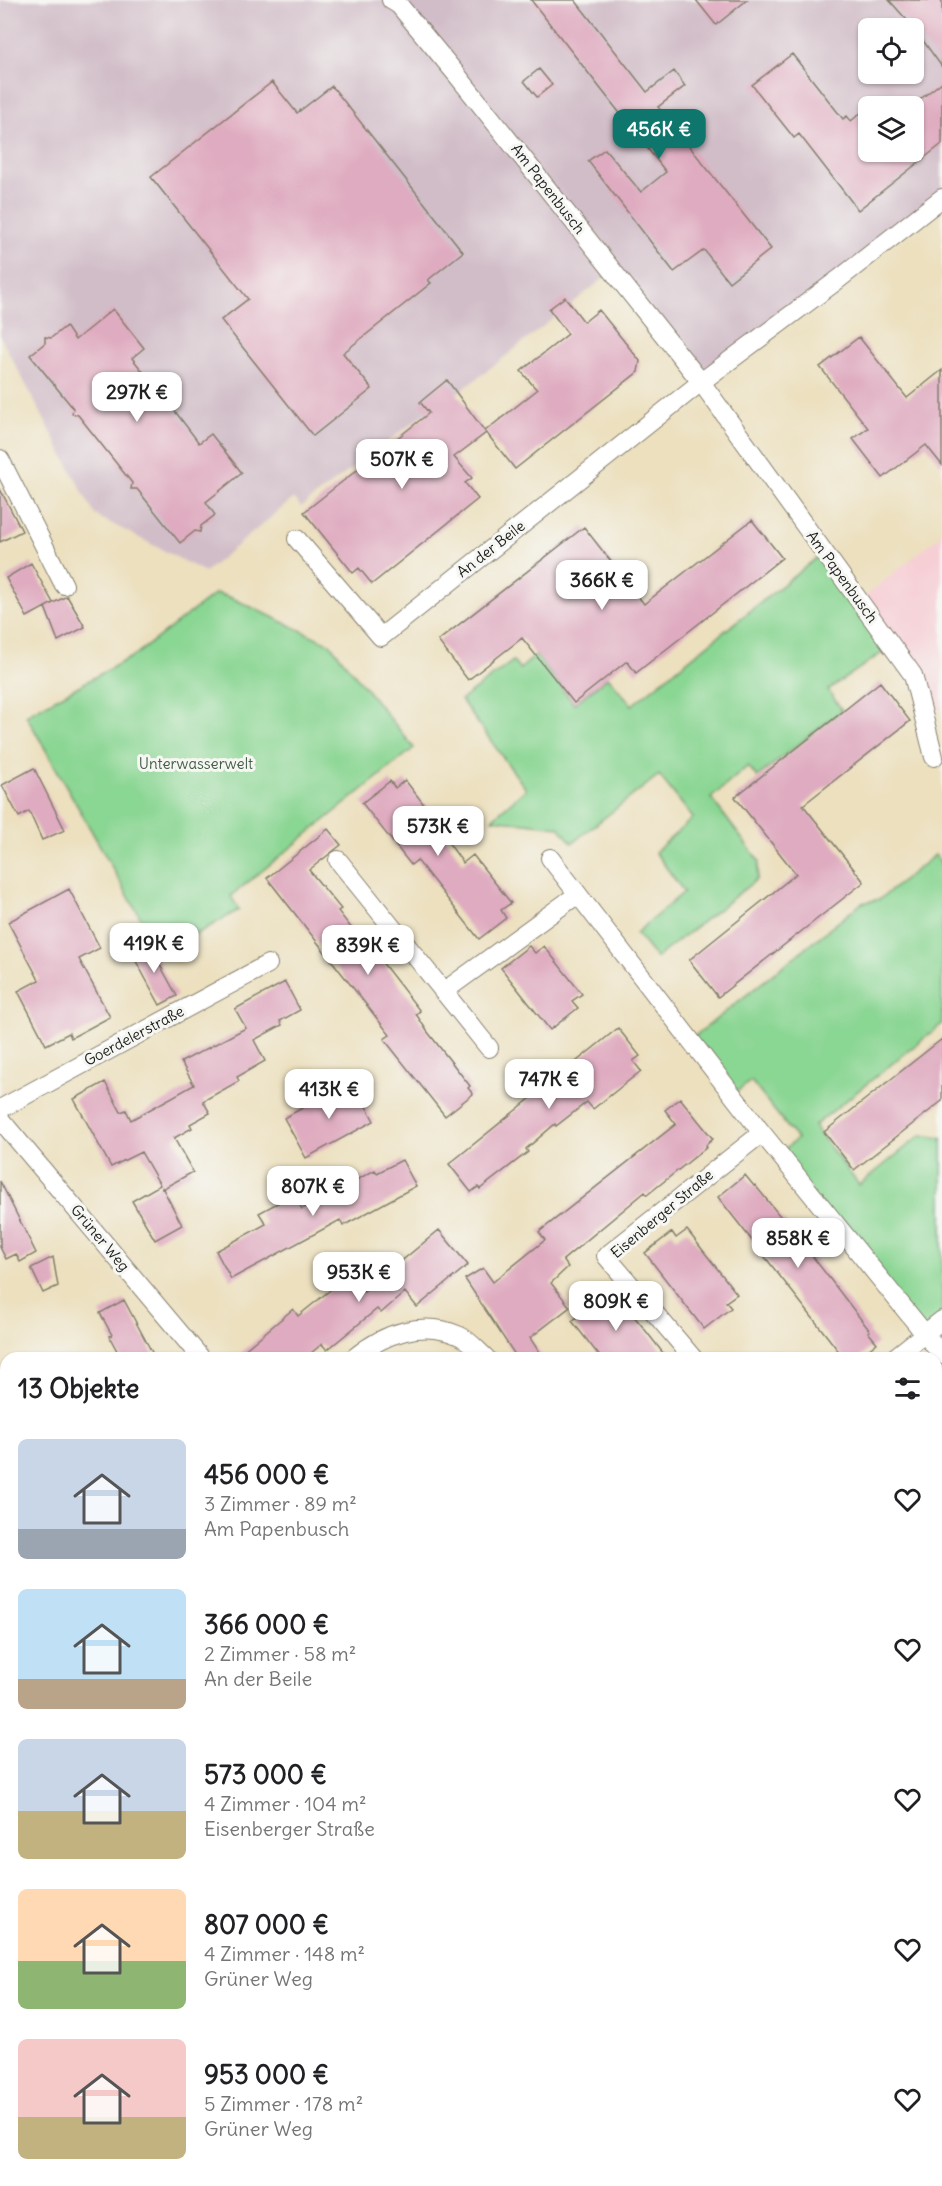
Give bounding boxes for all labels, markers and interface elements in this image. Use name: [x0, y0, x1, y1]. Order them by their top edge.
map controls: [858, 18, 924, 162]
button: locate: [858, 18, 924, 84]
button: layers: [858, 96, 924, 162]
pin: 456K €: [610, 109, 708, 160]
text: 456K €: [627, 116, 691, 141]
street label: Am Papenbusch: [507, 140, 590, 238]
pin: 297K €: [88, 372, 186, 423]
text: 297K €: [106, 379, 168, 404]
pin: 507K €: [353, 439, 451, 490]
text: 507K €: [370, 446, 434, 471]
street label: An der Beile: [453, 516, 529, 581]
street label: Am Papenbusch: [803, 527, 882, 627]
pin: 366K €: [553, 560, 651, 611]
text: 366K €: [570, 567, 634, 592]
park label: Unterwasserwelt: [139, 754, 253, 773]
pin: 573K €: [389, 806, 487, 857]
text: 573K €: [407, 813, 469, 838]
pin: 419K €: [105, 923, 203, 974]
pin: 839K €: [319, 925, 417, 976]
text: 419K €: [124, 930, 184, 955]
text: 839K €: [336, 932, 400, 957]
street label: Goerdelerstraße: [81, 1001, 187, 1070]
pin: 747K €: [500, 1059, 598, 1110]
text: 747K €: [519, 1066, 579, 1091]
pin: 413K €: [280, 1069, 378, 1120]
text: 413K €: [299, 1076, 359, 1101]
street label: Eisenberger Straße: [606, 1165, 717, 1262]
pin: 807K €: [264, 1166, 362, 1217]
text: 807K €: [281, 1173, 345, 1198]
street label: Grüner Weg: [67, 1200, 134, 1275]
pin: 858K €: [749, 1218, 847, 1269]
text: 858K €: [766, 1225, 830, 1250]
pin: 953K €: [310, 1252, 408, 1303]
text: 953K €: [327, 1259, 391, 1284]
pin: 809K €: [567, 1281, 665, 1332]
text: 809K €: [583, 1288, 649, 1313]
text: 13 Objekte: [18, 1372, 139, 1405]
icon: filters: [891, 1372, 924, 1405]
text: 456 000 €: [204, 1458, 329, 1491]
icon: home: [66, 1463, 138, 1535]
icon: heart: [891, 1483, 924, 1516]
text: 3 Zimmer · 89 m²: [204, 1491, 357, 1516]
text: Am Papenbusch: [204, 1516, 349, 1541]
text: 366 000 €: [204, 1608, 329, 1641]
icon: home: [66, 1613, 138, 1685]
icon: heart: [891, 1633, 924, 1666]
text: 2 Zimmer · 58 m²: [204, 1641, 356, 1666]
text: An der Beile: [204, 1666, 312, 1691]
text: 573 000 €: [204, 1758, 327, 1791]
icon: home: [66, 1763, 138, 1835]
icon: heart: [891, 1783, 924, 1816]
text: 4 Zimmer · 104 m²: [204, 1791, 367, 1816]
text: Eisenberger Straße: [204, 1816, 375, 1841]
text: 807 000 €: [204, 1908, 329, 1941]
icon: home: [66, 1913, 138, 1985]
icon: heart: [891, 1933, 924, 1966]
text: 4 Zimmer · 148 m²: [204, 1941, 365, 1966]
text: Grüner Weg: [204, 1966, 313, 1991]
text: 953 000 €: [204, 2058, 329, 2091]
icon: home: [66, 2063, 138, 2135]
icon: heart: [891, 2083, 924, 2116]
text: 5 Zimmer · 178 m²: [204, 2091, 363, 2116]
text: Grüner Weg: [204, 2116, 313, 2141]

